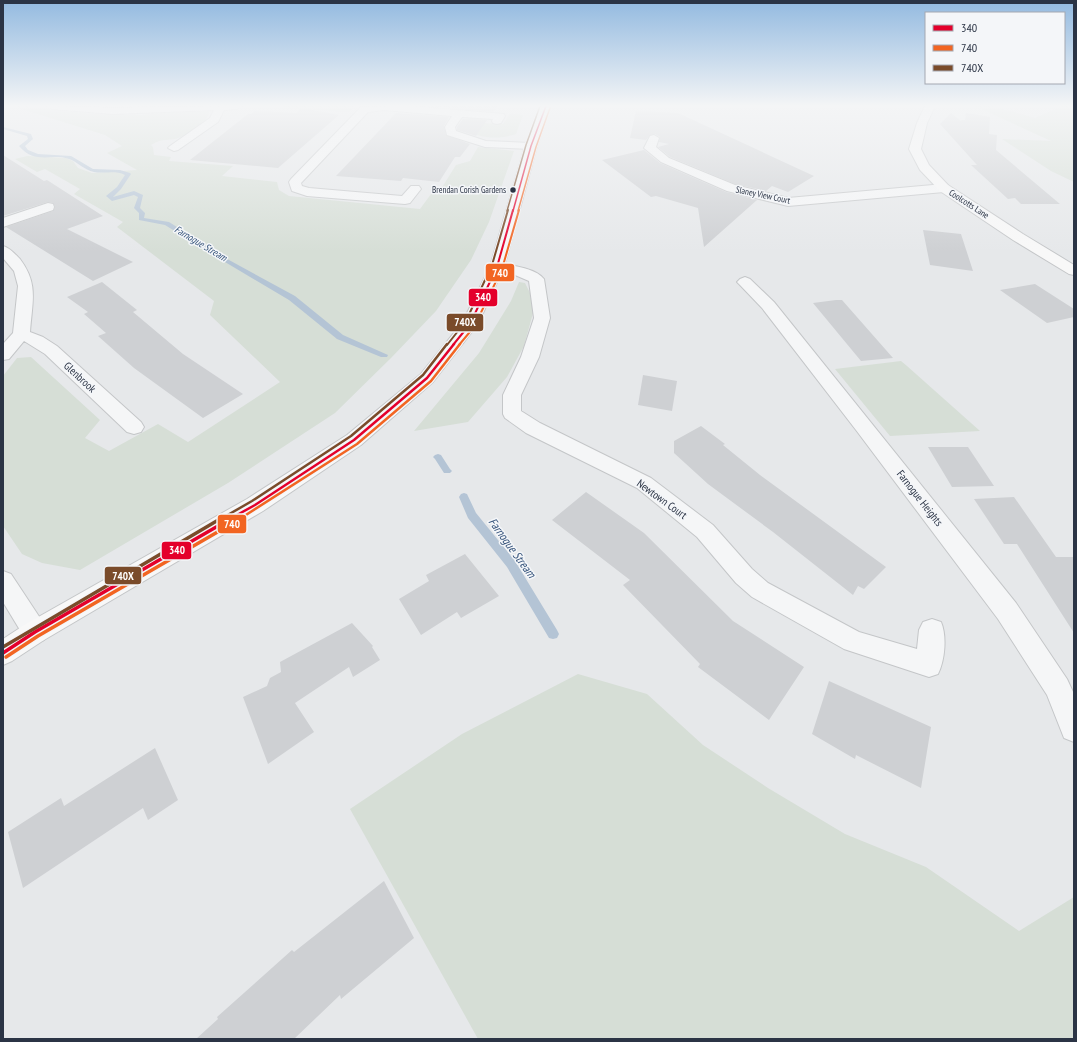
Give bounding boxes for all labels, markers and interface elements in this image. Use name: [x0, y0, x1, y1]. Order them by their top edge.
legend: [925, 12, 1065, 84]
text: 340: [961, 20, 977, 35]
text: 740: [961, 40, 977, 55]
text: 740X: [961, 60, 983, 75]
street label: Slaney View Court: [735, 183, 792, 206]
place label: Brendan Corish Gardens: [432, 184, 506, 195]
marker: Brendan Corish Gardens: [508, 185, 518, 195]
street label: Coolcotts Lane: [947, 187, 992, 221]
water label: Farnogue Stream: [172, 223, 230, 264]
line badge: 740: [485, 263, 515, 282]
text: 740: [492, 266, 508, 280]
line badge: 340: [468, 288, 498, 307]
text: 340: [475, 290, 491, 304]
line badge: 740X: [446, 313, 484, 332]
text: 740X: [454, 315, 476, 329]
street label: Glenbrook: [61, 359, 100, 396]
street label: Farnogue Heights: [894, 467, 946, 529]
street label: Newtown Court: [634, 476, 690, 522]
line badge: 740: [217, 514, 247, 534]
water label: Farnogue Stream: [486, 515, 540, 582]
text: 740: [224, 517, 240, 531]
line badge: 340: [161, 541, 192, 560]
text: 340: [169, 543, 185, 557]
line badge: 740X: [104, 566, 142, 585]
text: 740X: [112, 569, 134, 583]

